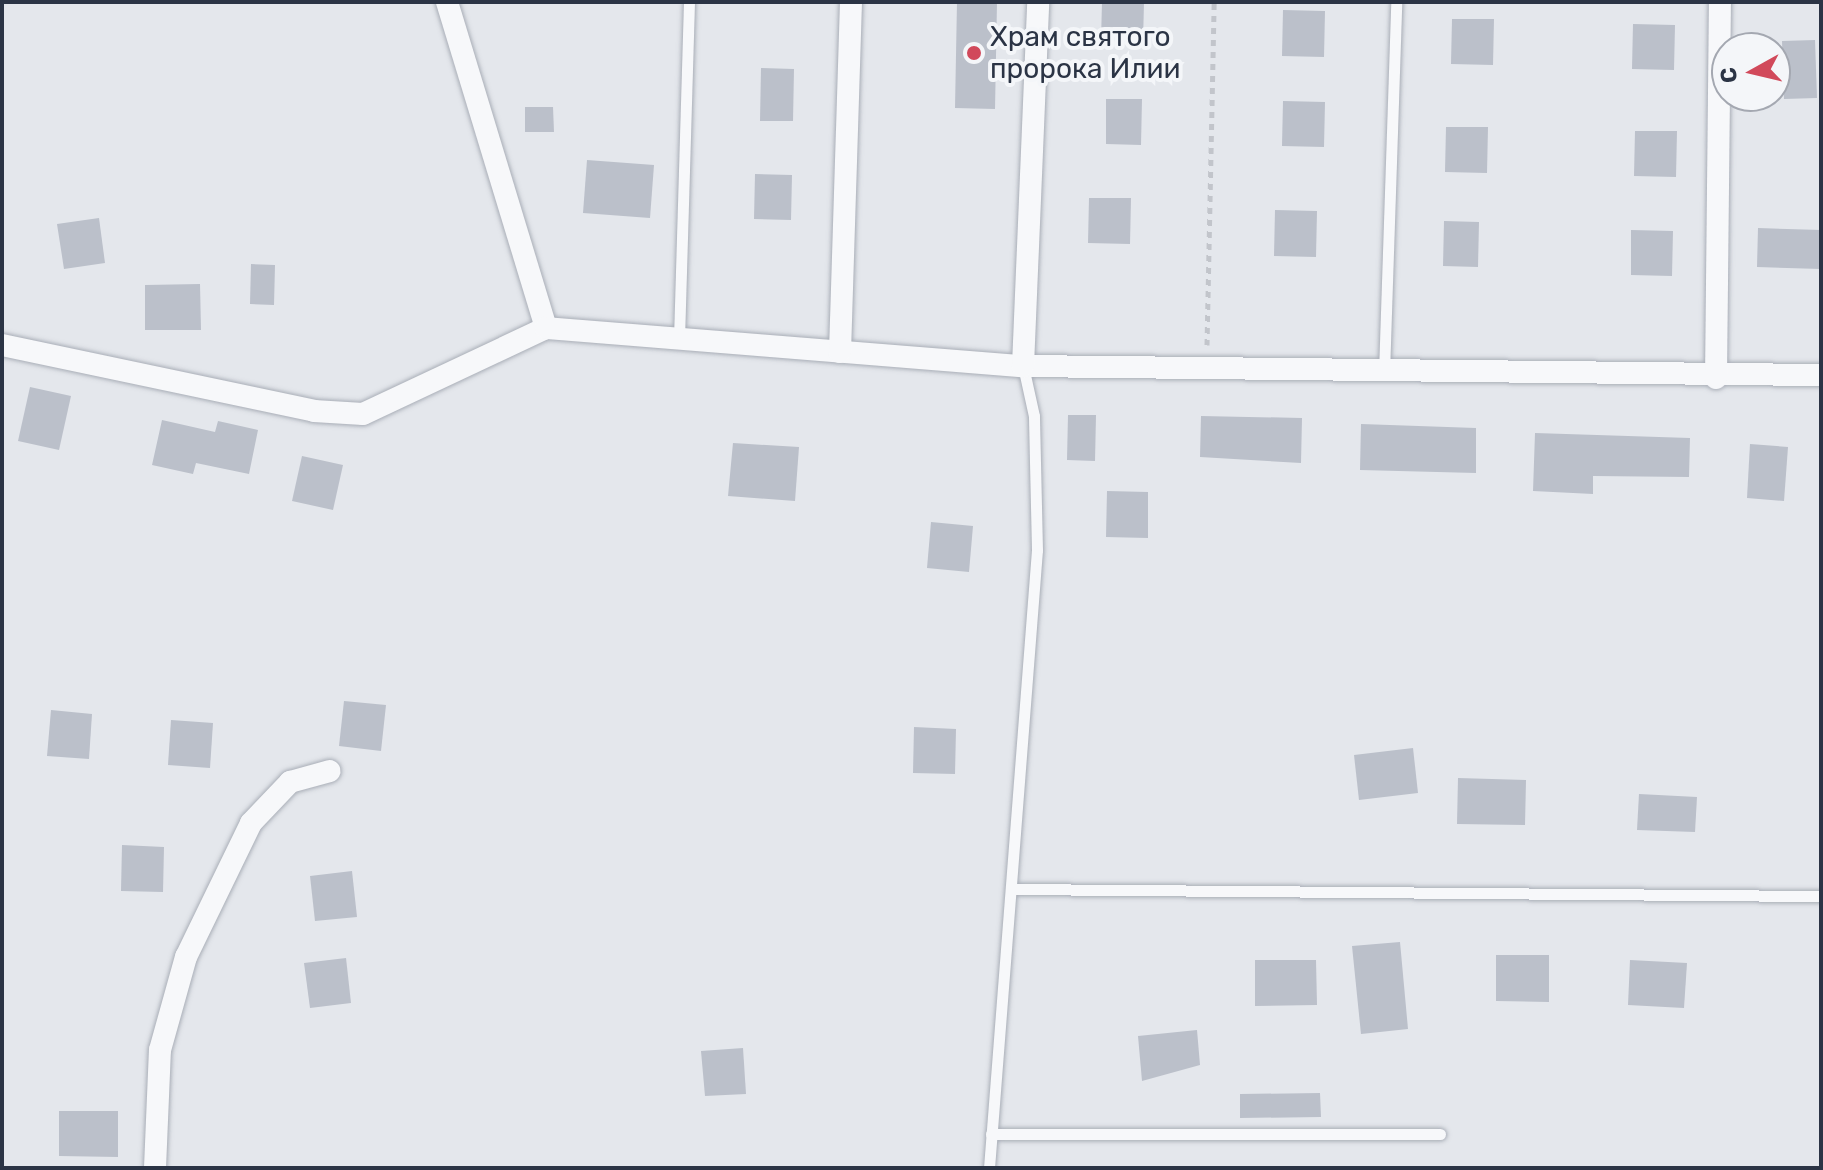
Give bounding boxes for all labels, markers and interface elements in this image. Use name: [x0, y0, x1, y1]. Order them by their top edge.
place label: Храм святого пророка Илии: [990, 20, 1181, 86]
north arrow: [1711, 32, 1791, 112]
marker: Храм святого пророка Илии: [965, 44, 983, 62]
text: С: [1714, 66, 1743, 85]

